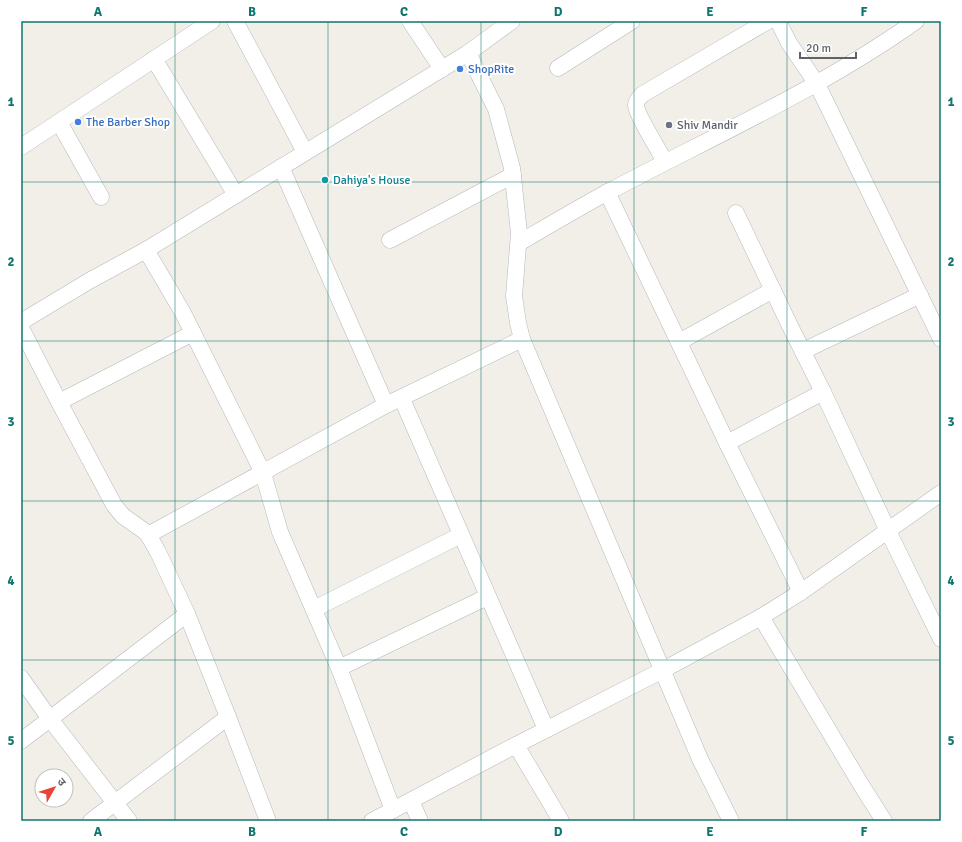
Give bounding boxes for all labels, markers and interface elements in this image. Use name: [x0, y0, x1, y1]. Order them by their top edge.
text: A: [94, 4, 103, 20]
text: B: [248, 4, 256, 20]
text: C: [400, 4, 408, 20]
text: D: [554, 4, 563, 20]
text: E: [706, 4, 714, 20]
text: F: [861, 4, 868, 20]
scale bar: [800, 34, 856, 60]
text: 20 m: [806, 41, 831, 56]
place label: ShopRite: [468, 62, 514, 77]
marker: ShopRite: [455, 64, 465, 74]
text: 1: [7, 94, 15, 110]
text: 1: [947, 94, 955, 110]
place label: The Barber Shop: [86, 115, 170, 130]
marker: The Barber Shop: [73, 117, 83, 127]
place label: Shiv Mandir: [677, 118, 738, 133]
marker: Shiv Mandir: [664, 120, 674, 130]
place label: Dahiya's House: [333, 173, 410, 188]
marker: Dahiya's House: [320, 175, 330, 185]
text: 2: [7, 254, 15, 270]
text: 2: [947, 254, 955, 270]
text: 3: [7, 414, 15, 430]
text: 3: [947, 414, 955, 430]
text: 4: [7, 573, 15, 589]
text: 4: [947, 573, 955, 589]
text: 5: [7, 733, 15, 749]
text: 5: [947, 733, 955, 749]
north arrow: [34, 768, 74, 808]
text: उ: [54, 775, 69, 789]
text: A: [94, 824, 103, 840]
text: B: [248, 824, 256, 840]
text: C: [400, 824, 408, 840]
text: D: [554, 824, 563, 840]
text: E: [706, 824, 714, 840]
text: F: [861, 824, 868, 840]

